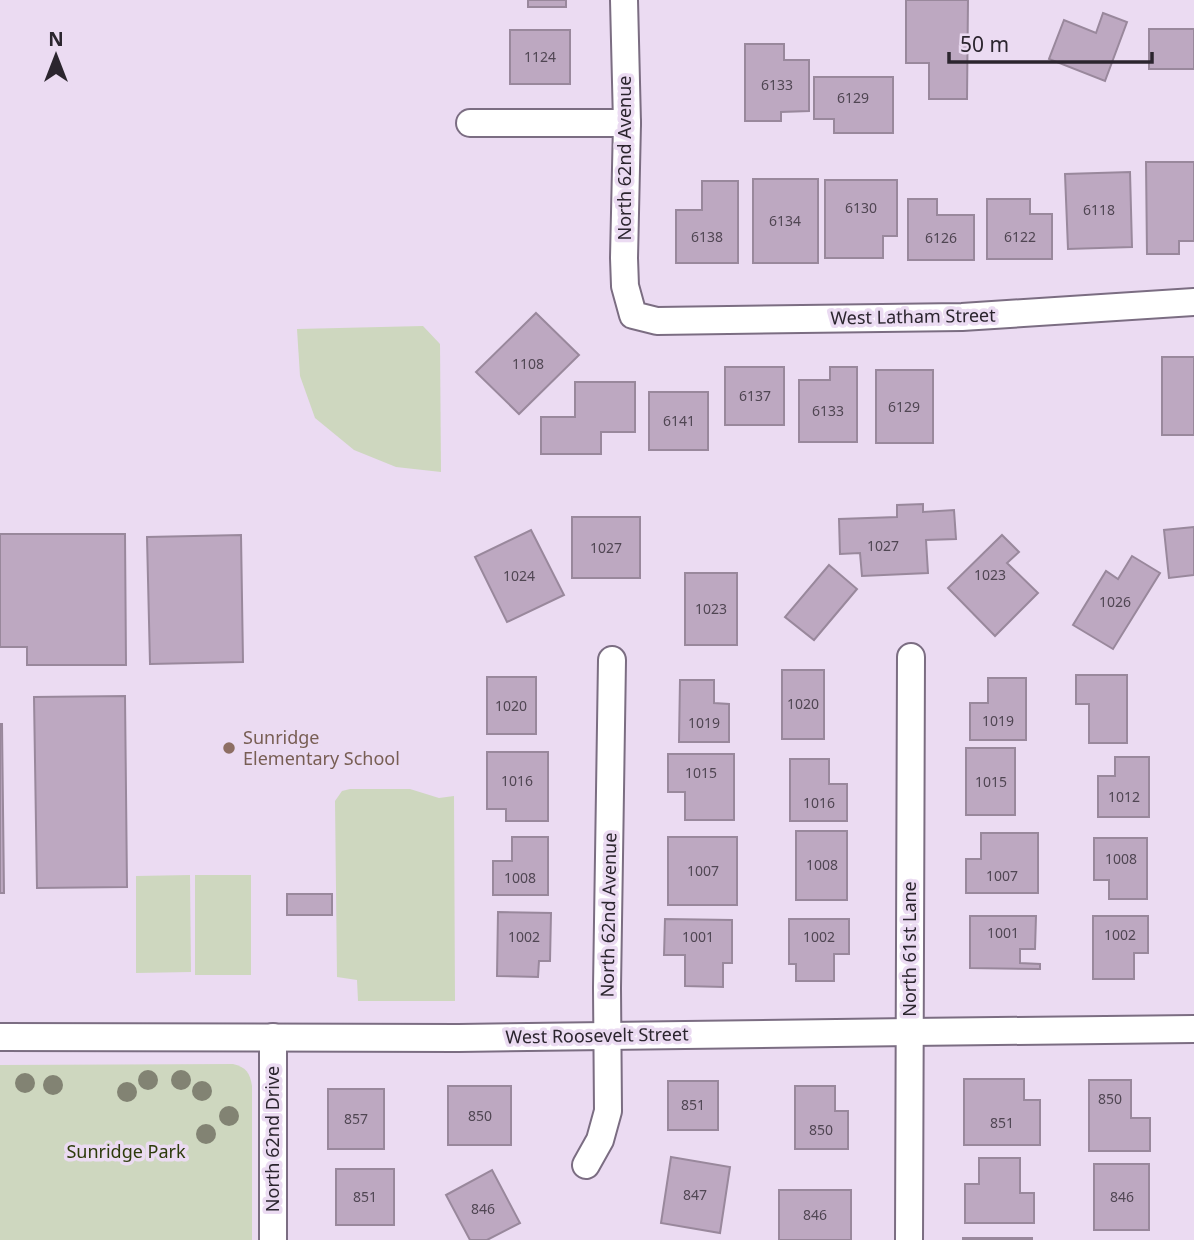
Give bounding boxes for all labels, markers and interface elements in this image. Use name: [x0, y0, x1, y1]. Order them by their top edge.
north arrow: [21, 21, 91, 91]
scale bar: [949, 21, 1152, 65]
text: N: [48, 26, 64, 52]
text: 50 m: [960, 30, 1009, 58]
house number: 1124: [524, 47, 556, 66]
house number: 6133: [761, 75, 793, 94]
street label: North 62nd Avenue: [612, 76, 636, 240]
house number: 6129: [837, 88, 869, 107]
house number: 6130: [845, 198, 877, 217]
house number: 6118: [1083, 200, 1115, 219]
house number: 6134: [769, 211, 801, 230]
house number: 6138: [691, 227, 723, 246]
house number: 6122: [1004, 227, 1036, 246]
house number: 6126: [925, 228, 957, 247]
street label: West Latham Street: [830, 303, 996, 329]
house number: 1108: [512, 354, 544, 373]
house number: 6137: [739, 386, 771, 405]
house number: 6129: [888, 397, 920, 416]
house number: 6133: [812, 401, 844, 420]
house number: 6141: [663, 411, 695, 430]
house number: 1027: [867, 536, 899, 555]
house number: 1027: [590, 538, 622, 557]
house number: 1023: [974, 565, 1006, 584]
house number: 1024: [503, 566, 535, 585]
house number: 1026: [1099, 592, 1131, 611]
house number: 1023: [695, 599, 727, 618]
house number: 1020: [787, 694, 819, 713]
house number: 1020: [495, 696, 527, 715]
house number: 1019: [982, 711, 1014, 730]
house number: 1019: [688, 713, 720, 732]
place label: Sunridge Elementary School: [243, 725, 400, 770]
marker: Sunridge Elementary School: [221, 740, 237, 756]
house number: 1015: [685, 763, 717, 782]
house number: 1016: [501, 771, 533, 790]
house number: 1015: [975, 772, 1007, 791]
house number: 1012: [1108, 787, 1140, 806]
house number: 1016: [803, 793, 835, 812]
street label: North 62nd Avenue: [595, 832, 621, 998]
house number: 1008: [1105, 849, 1137, 868]
house number: 1008: [806, 855, 838, 874]
house number: 1007: [687, 861, 719, 880]
house number: 1007: [986, 866, 1018, 885]
house number: 1008: [504, 868, 536, 887]
street label: North 61st Lane: [897, 881, 921, 1017]
house number: 1001: [987, 923, 1019, 942]
house number: 1002: [1104, 925, 1136, 944]
house number: 1002: [508, 927, 540, 946]
house number: 1001: [682, 927, 714, 946]
house number: 1002: [803, 927, 835, 946]
street label: West Roosevelt Street: [505, 1021, 689, 1049]
street label: North 62nd Drive: [260, 1066, 284, 1212]
house number: 850: [1098, 1089, 1122, 1108]
house number: 851: [681, 1095, 705, 1114]
house number: 850: [468, 1106, 492, 1125]
house number: 857: [344, 1109, 368, 1128]
house number: 851: [990, 1113, 1014, 1132]
house number: 850: [809, 1120, 833, 1139]
park label: Sunridge Park: [66, 1139, 186, 1163]
house number: 847: [683, 1185, 707, 1204]
house number: 851: [353, 1187, 377, 1206]
house number: 846: [1110, 1187, 1134, 1206]
house number: 846: [471, 1199, 495, 1218]
house number: 846: [803, 1205, 827, 1224]

